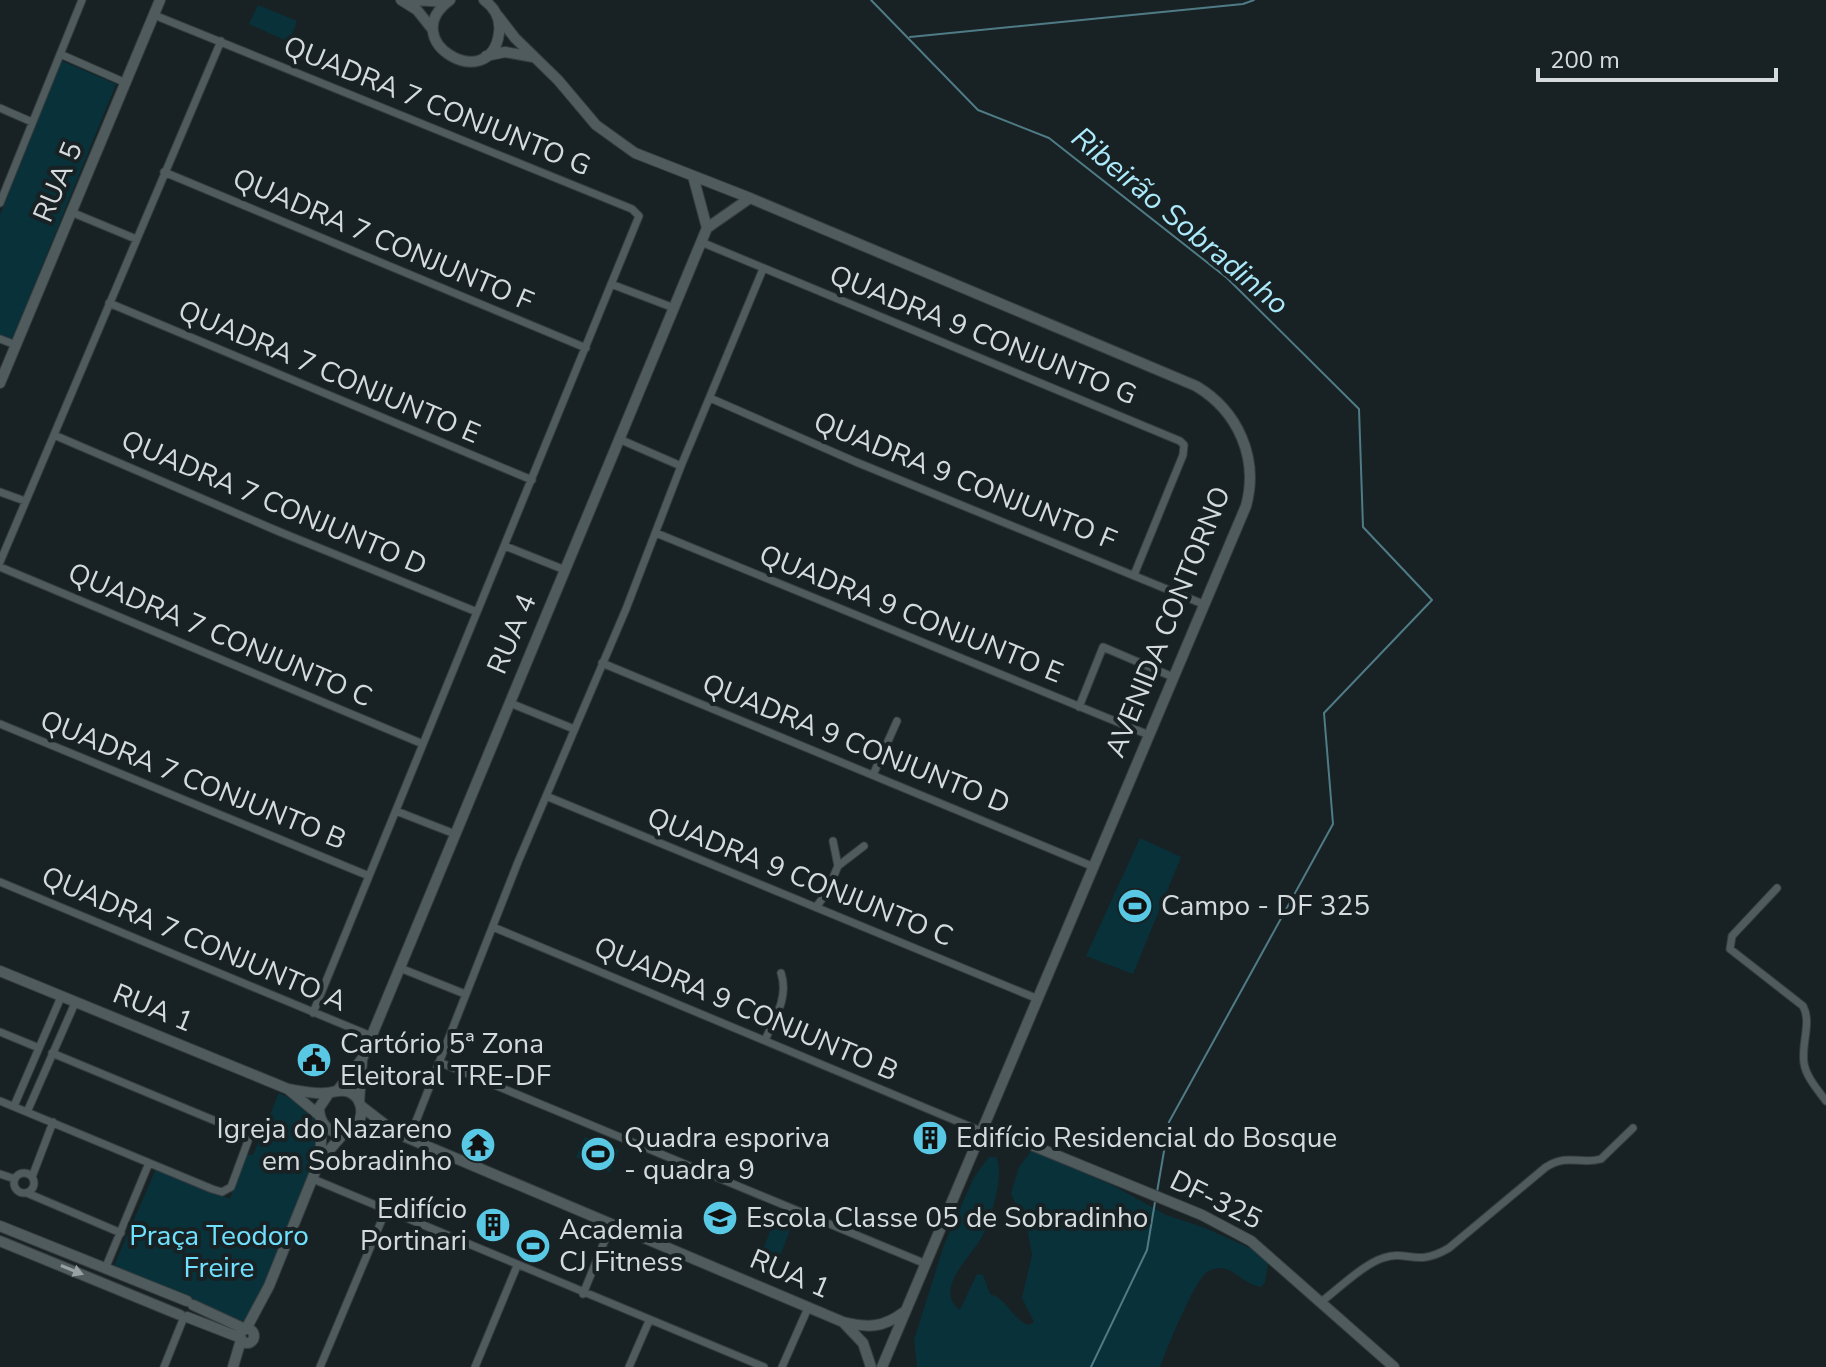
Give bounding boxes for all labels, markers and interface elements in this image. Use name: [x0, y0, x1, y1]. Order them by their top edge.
street label: QUADRA 7 CONJUNTO G: [278, 27, 596, 185]
scale bar: [1538, 32, 1776, 82]
text: 200 m: [1550, 44, 1620, 76]
water label: Ribeirão Sobradinho: [1062, 118, 1298, 324]
street label: RUA 5: [24, 136, 92, 228]
street label: QUADRA 7 CONJUNTO F: [227, 159, 539, 321]
street label: QUADRA 9 CONJUNTO G: [824, 256, 1142, 414]
street label: QUADRA 7 CONJUNTO E: [172, 291, 486, 453]
street label: QUADRA 9 CONJUNTO F: [808, 403, 1122, 559]
street label: QUADRA 7 CONJUNTO D: [115, 421, 433, 585]
street label: AVENIDA CONTORNO: [1096, 481, 1240, 763]
street label: QUADRA 9 CONJUNTO E: [754, 536, 1068, 692]
street label: QUADRA 7 CONJUNTO C: [62, 554, 378, 716]
street label: RUA 4: [478, 588, 546, 680]
street label: QUADRA 9 CONJUNTO D: [697, 665, 1015, 823]
street label: QUADRA 7 CONJUNTO B: [34, 701, 352, 859]
street label: QUADRA 9 CONJUNTO C: [641, 798, 959, 956]
street label: QUADRA 7 CONJUNTO A: [35, 857, 353, 1021]
sports icon: Campo - DF 325: [1116, 887, 1154, 925]
place label: Campo - DF 325: [1161, 887, 1370, 925]
street label: QUADRA 9 CONJUNTO B: [588, 928, 904, 1090]
street label: RUA 1: [107, 975, 199, 1041]
place label: Cartório 5ª Zona Eleitoral TRE-DF: [340, 1025, 551, 1095]
public building icon: Cartório 5ª Zona Eleitoral TRE-DF: [295, 1041, 333, 1079]
place label: Igreja do Nazareno em Sobradinho: [217, 1110, 452, 1180]
place label: Quadra esporiva - quadra 9: [624, 1119, 830, 1189]
building icon: Edifício Residencial do Bosque: [911, 1119, 949, 1157]
place label: Edifício Residencial do Bosque: [956, 1119, 1337, 1157]
temple icon: Igreja do Nazareno em Sobradinho: [459, 1126, 497, 1164]
sports icon: Quadra esporiva - quadra 9: [579, 1135, 617, 1173]
street label: DF-325: [1164, 1161, 1268, 1239]
place label: Edifício Portinari: [360, 1190, 467, 1260]
school or university icon: Escola Classe 05 de Sobradinho: [701, 1199, 739, 1237]
place label: Escola Classe 05 de Sobradinho: [746, 1199, 1148, 1237]
building icon: Edifício Portinari: [474, 1206, 512, 1244]
place label: Academia CJ Fitness: [559, 1211, 684, 1281]
park label: Praça Teodoro Freire: [129, 1217, 309, 1287]
sports icon: Academia CJ Fitness: [514, 1227, 552, 1265]
street label: RUA 1: [744, 1240, 836, 1308]
one-way arrow: [60, 1264, 84, 1277]

